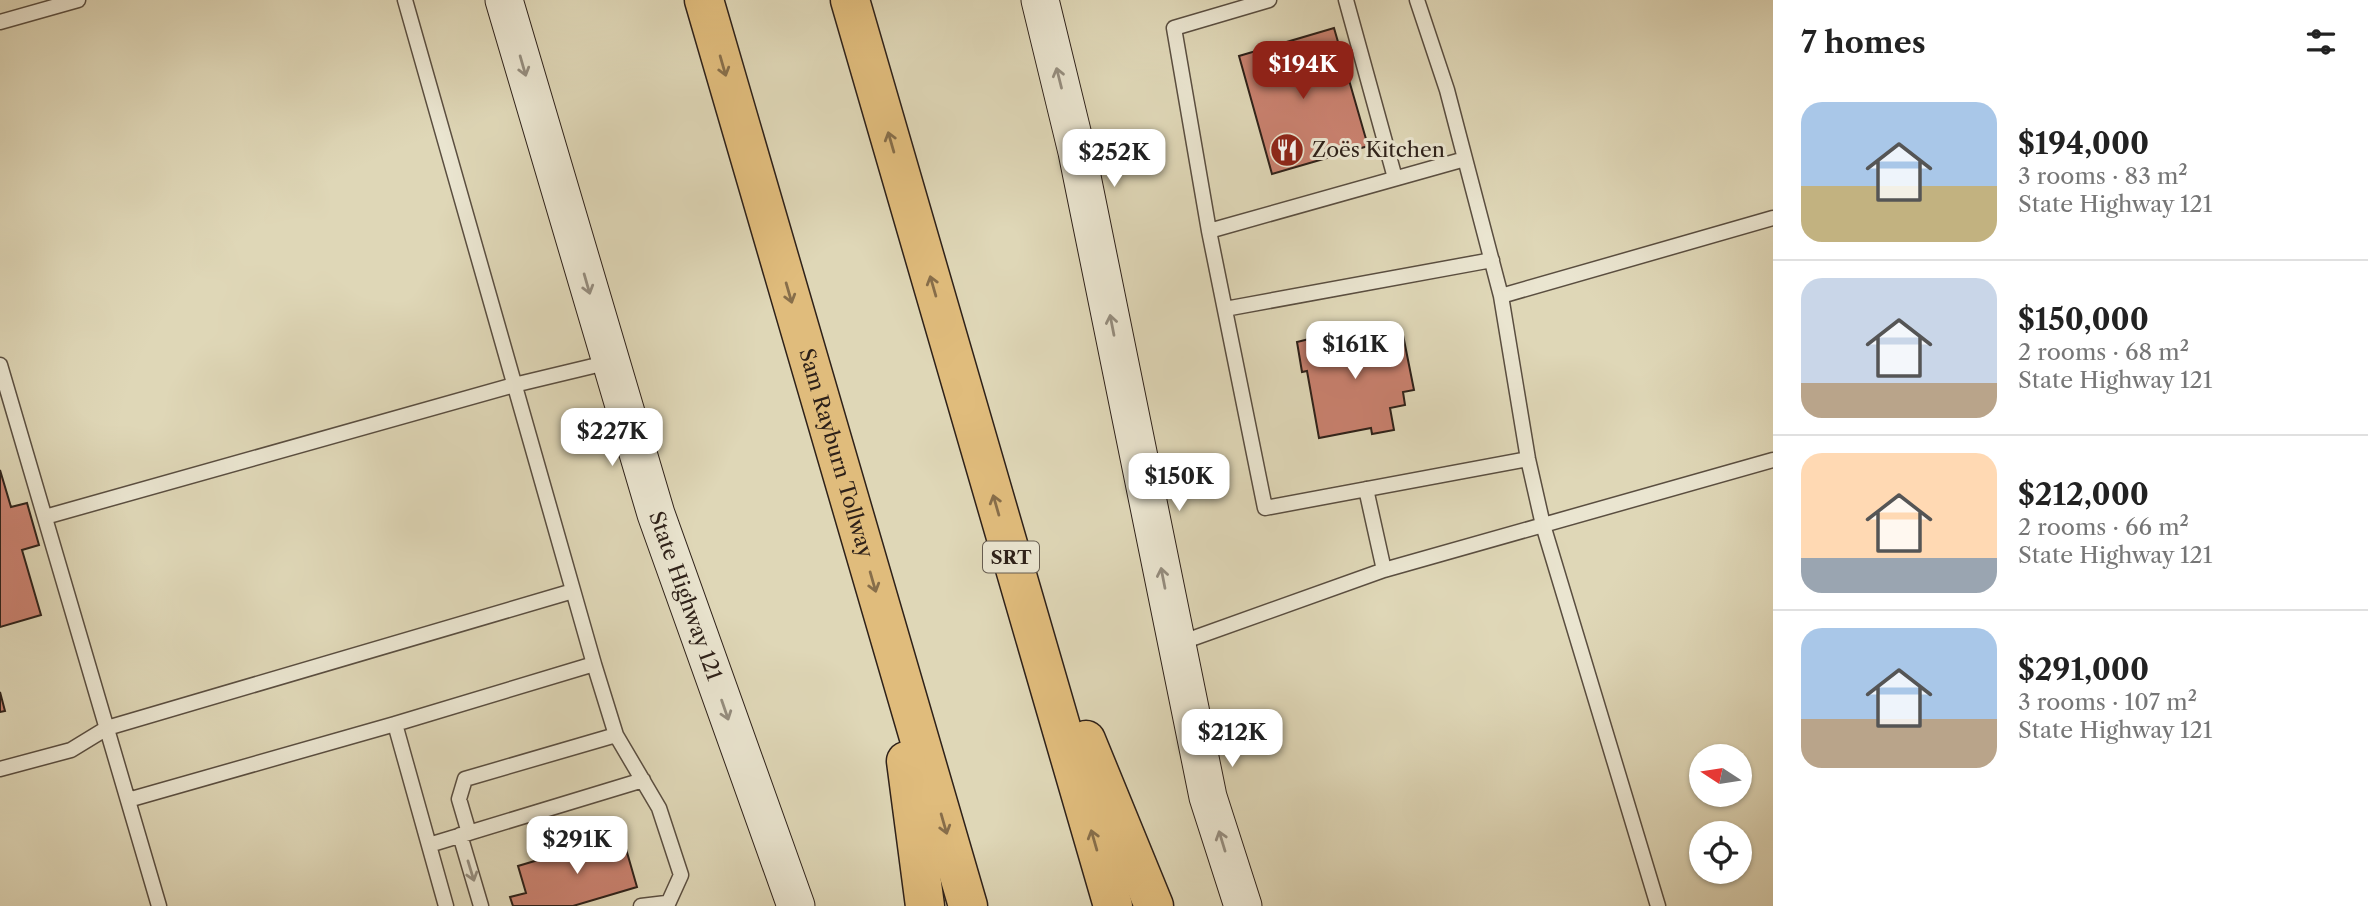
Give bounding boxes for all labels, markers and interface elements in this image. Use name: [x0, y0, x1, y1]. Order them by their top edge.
icon: filters: [2302, 23, 2340, 61]
text: 7 homes: [1801, 24, 1926, 61]
pin: $194K: [1254, 42, 1352, 101]
text: $194K: [1269, 50, 1337, 78]
one-way arrow: [517, 54, 530, 76]
one-way arrow: [717, 54, 730, 76]
one-way arrow: [1052, 67, 1065, 90]
text: $194,000: [2018, 125, 2149, 162]
pin: $252K: [1065, 130, 1163, 189]
icon: home: [1857, 130, 1941, 214]
one-way arrow: [884, 131, 897, 153]
restaurant icon: Zoës Kitchen: [1268, 131, 1306, 169]
place label: Zoës Kitchen: [1312, 137, 1445, 162]
text: $252K: [1078, 138, 1150, 166]
text: 3 rooms · 83 m²: [2018, 162, 2188, 190]
text: State Highway 121: [2018, 190, 2213, 218]
one-way arrow: [581, 273, 594, 295]
one-way arrow: [925, 275, 938, 297]
one-way arrow: [783, 282, 796, 304]
text: $150,000: [2018, 301, 2149, 338]
icon: home: [1857, 306, 1941, 390]
one-way arrow: [1105, 314, 1119, 337]
pin: $161K: [1306, 322, 1404, 381]
text: $161K: [1322, 330, 1388, 358]
text: 2 rooms · 68 m²: [2018, 338, 2189, 366]
street label: Sam Rayburn Tollway: [794, 345, 879, 561]
text: State Highway 121: [2018, 366, 2213, 394]
pin: $227K: [563, 408, 661, 468]
text: $227K: [577, 417, 647, 445]
pin: $150K: [1130, 454, 1228, 513]
text: $150K: [1145, 462, 1213, 490]
text: $212,000: [2018, 476, 2149, 513]
icon: home: [1857, 481, 1941, 565]
one-way arrow: [988, 494, 1001, 516]
street label: State Highway 121: [644, 508, 727, 684]
text: 2 rooms · 66 m²: [2018, 513, 2189, 541]
text: State Highway 121: [2018, 541, 2213, 569]
road number: SRT: [983, 542, 1039, 572]
one-way arrow: [1155, 567, 1169, 590]
one-way arrow: [867, 571, 880, 593]
text: $291,000: [2018, 651, 2149, 688]
icon: home: [1857, 656, 1941, 740]
text: 3 rooms · 107 m²: [2018, 688, 2197, 716]
one-way arrow: [720, 698, 732, 720]
pin: $212K: [1183, 710, 1281, 769]
text: State Highway 121: [2018, 716, 2213, 744]
text: $212K: [1198, 718, 1266, 746]
north arrow: [1689, 744, 1752, 807]
map controls: [1689, 744, 1752, 884]
one-way arrow: [938, 812, 951, 834]
pin: $291K: [528, 816, 626, 876]
button: locate: [1689, 821, 1752, 884]
text: $291K: [543, 825, 611, 853]
one-way arrow: [1086, 830, 1099, 852]
one-way arrow: [1215, 830, 1228, 852]
one-way arrow: [465, 859, 478, 881]

